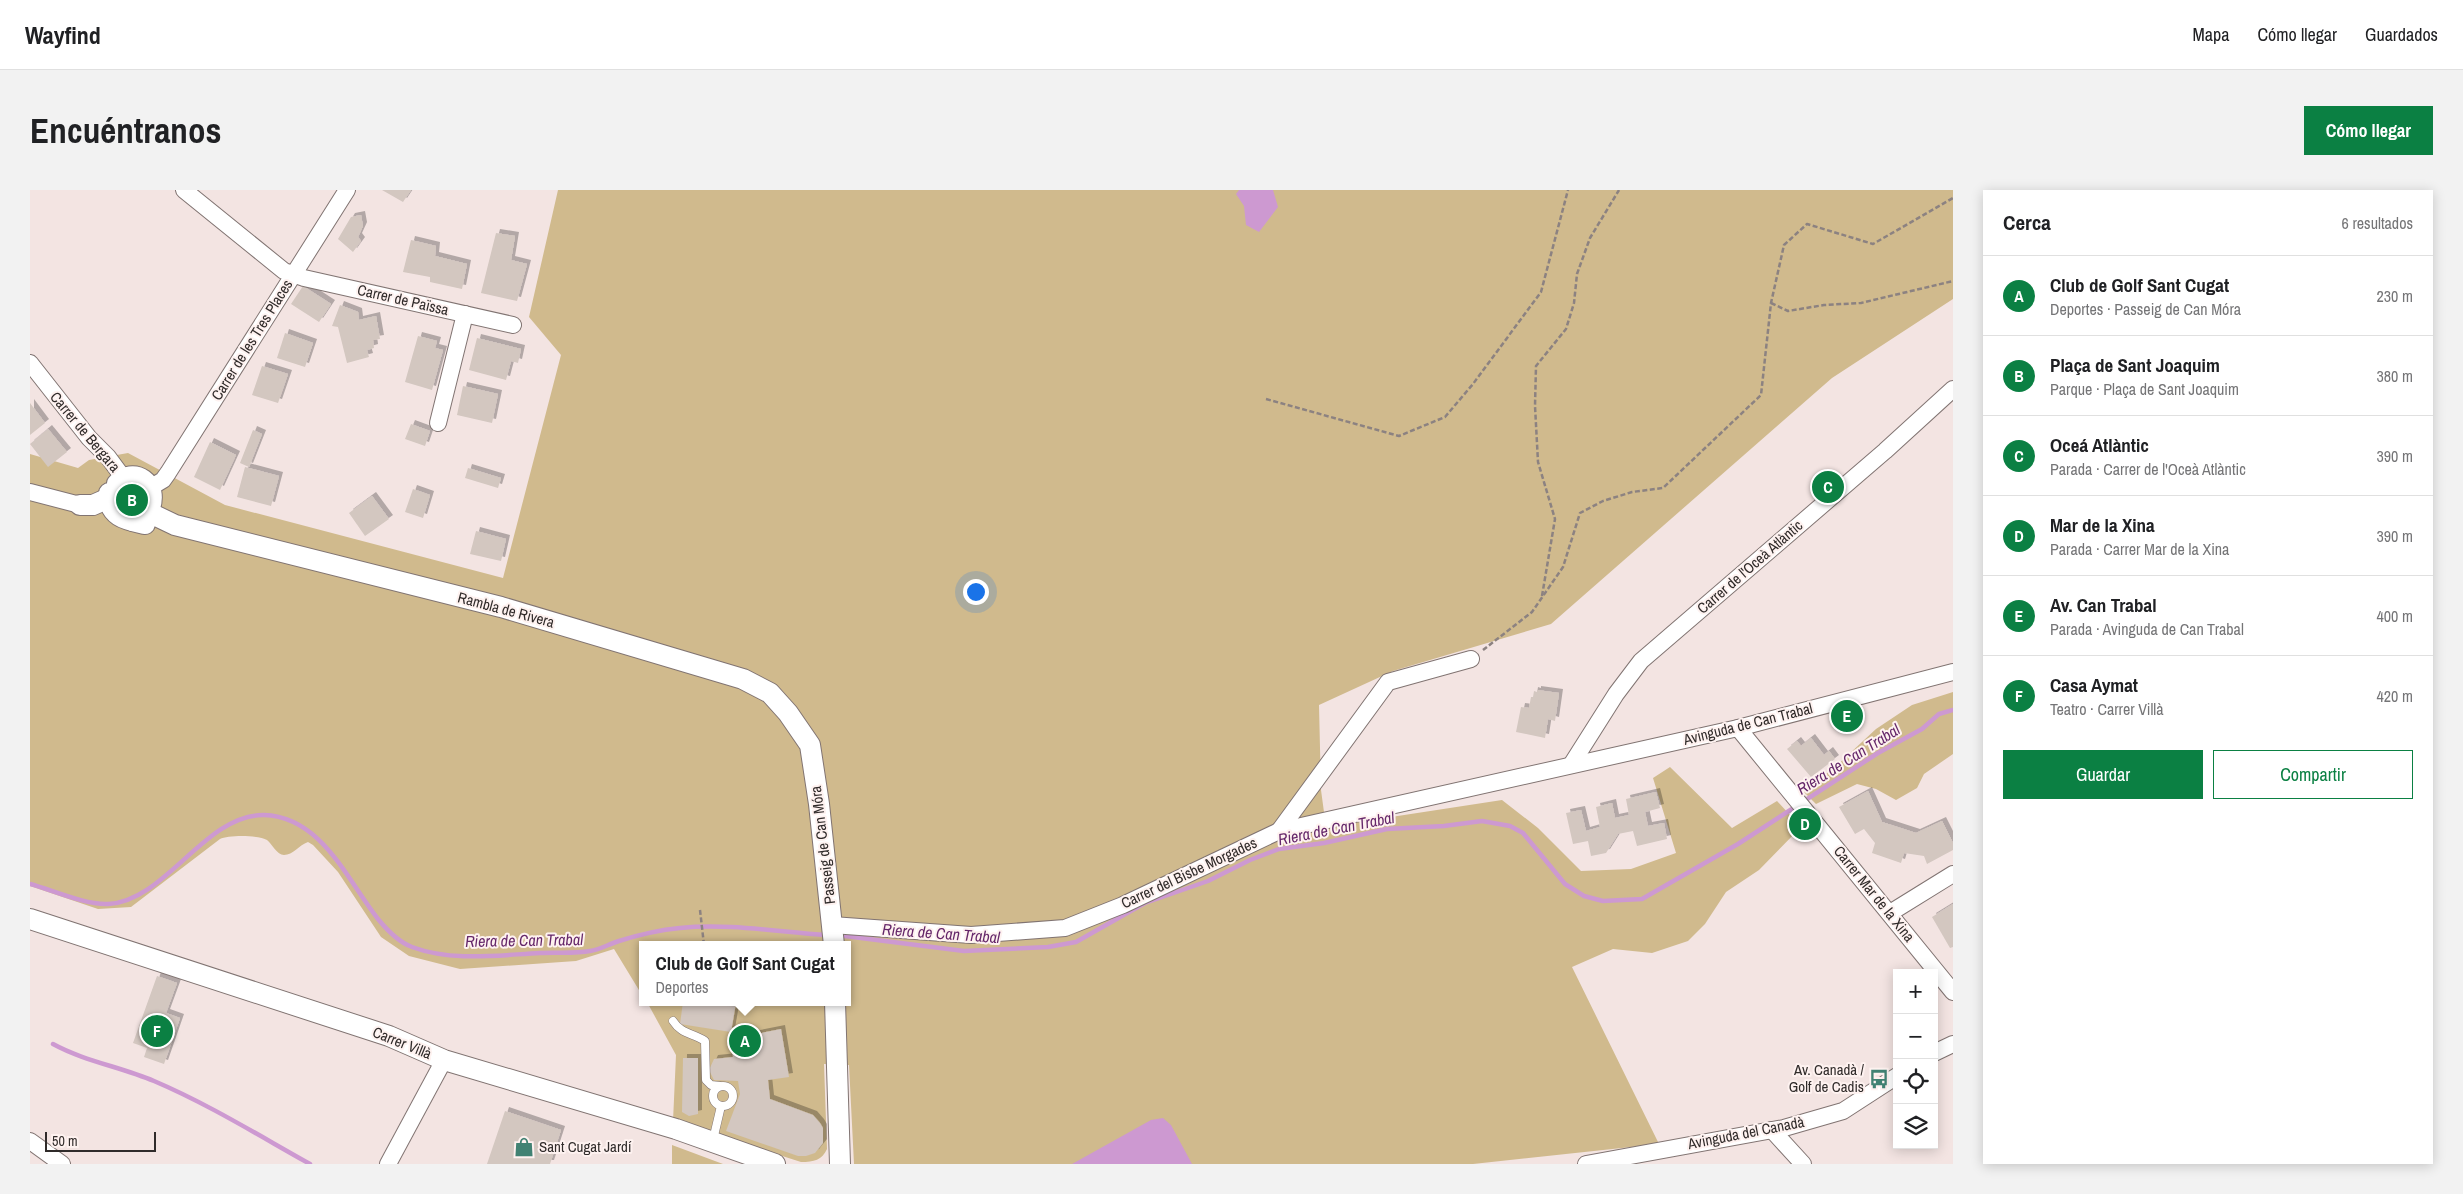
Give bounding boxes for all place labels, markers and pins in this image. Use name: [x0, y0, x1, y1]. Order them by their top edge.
pin: C: [1812, 468, 1844, 506]
pin: B: [116, 481, 148, 519]
pin: E: [1831, 697, 1863, 735]
pin: D: [1789, 805, 1821, 843]
pin: F: [141, 1012, 173, 1050]
pin: A: [729, 1022, 761, 1060]
place label: Av. Canadà / Golf de Cadis: [1789, 1059, 1865, 1097]
bus stop icon: Av. Canadà / Golf de Cadis: [1868, 1068, 1890, 1090]
shop icon: Sant Cugat Jardí: [513, 1136, 535, 1158]
place label: Sant Cugat Jardí: [539, 1136, 632, 1157]

